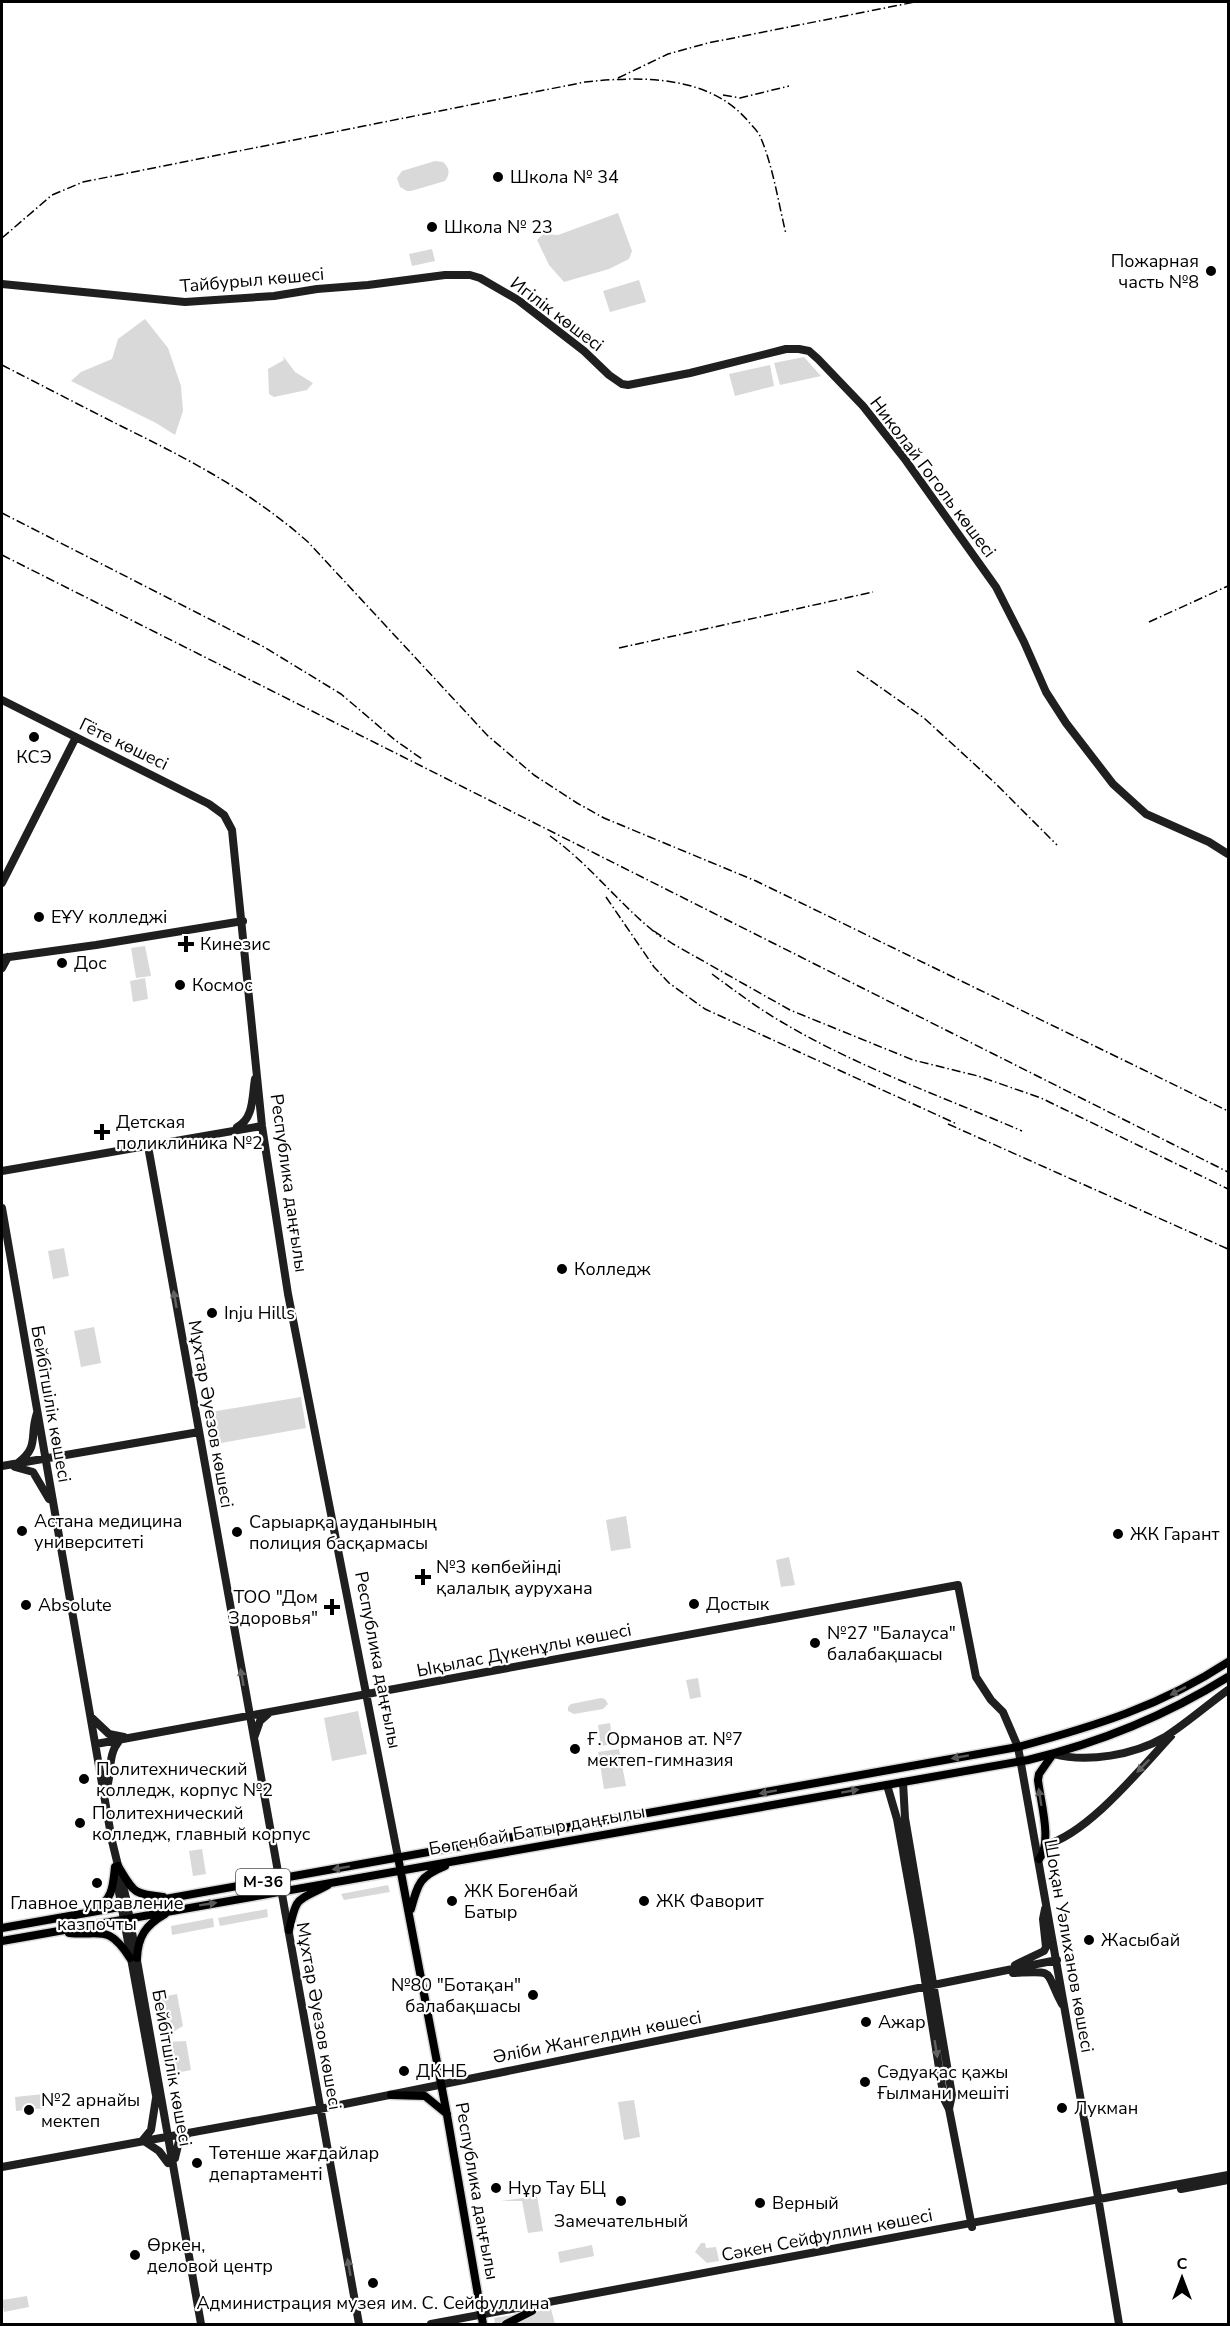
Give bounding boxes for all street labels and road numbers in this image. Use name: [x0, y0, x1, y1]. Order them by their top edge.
street label: Тайбурыл көшесі: [179, 262, 325, 298]
street label: Игілік көшесі: [505, 271, 609, 357]
street label: Николай Гоголь көшесі: [865, 392, 1001, 562]
street label: Гёте көшесі: [75, 712, 173, 776]
street label: Республика даңғылы: [265, 1092, 313, 1274]
street label: Мұхтар Әуезов көшесі: [183, 1318, 239, 1510]
street label: Бейбітшілік көшесі: [25, 1324, 77, 1484]
street label: Республика даңғылы: [349, 1569, 407, 1751]
street label: Ықылас Дүкенұлы көшесі: [415, 1617, 633, 1683]
street label: Бөгенбай Батыр даңғылы: [427, 1799, 647, 1861]
street label: Шоқан Уәлиханов көшесі: [1038, 1837, 1100, 2055]
road number: M-36: [236, 1869, 290, 1895]
street label: Мұхтар Әуезов көшесі: [291, 1920, 347, 2112]
street label: Бейбітшілік көшесі: [146, 1988, 198, 2148]
street label: Әліби Жангелдин көшесі: [491, 2005, 703, 2069]
street label: Республика даңғылы: [450, 2100, 504, 2282]
street label: Сәкен Сейфуллин көшесі: [719, 2203, 935, 2267]

